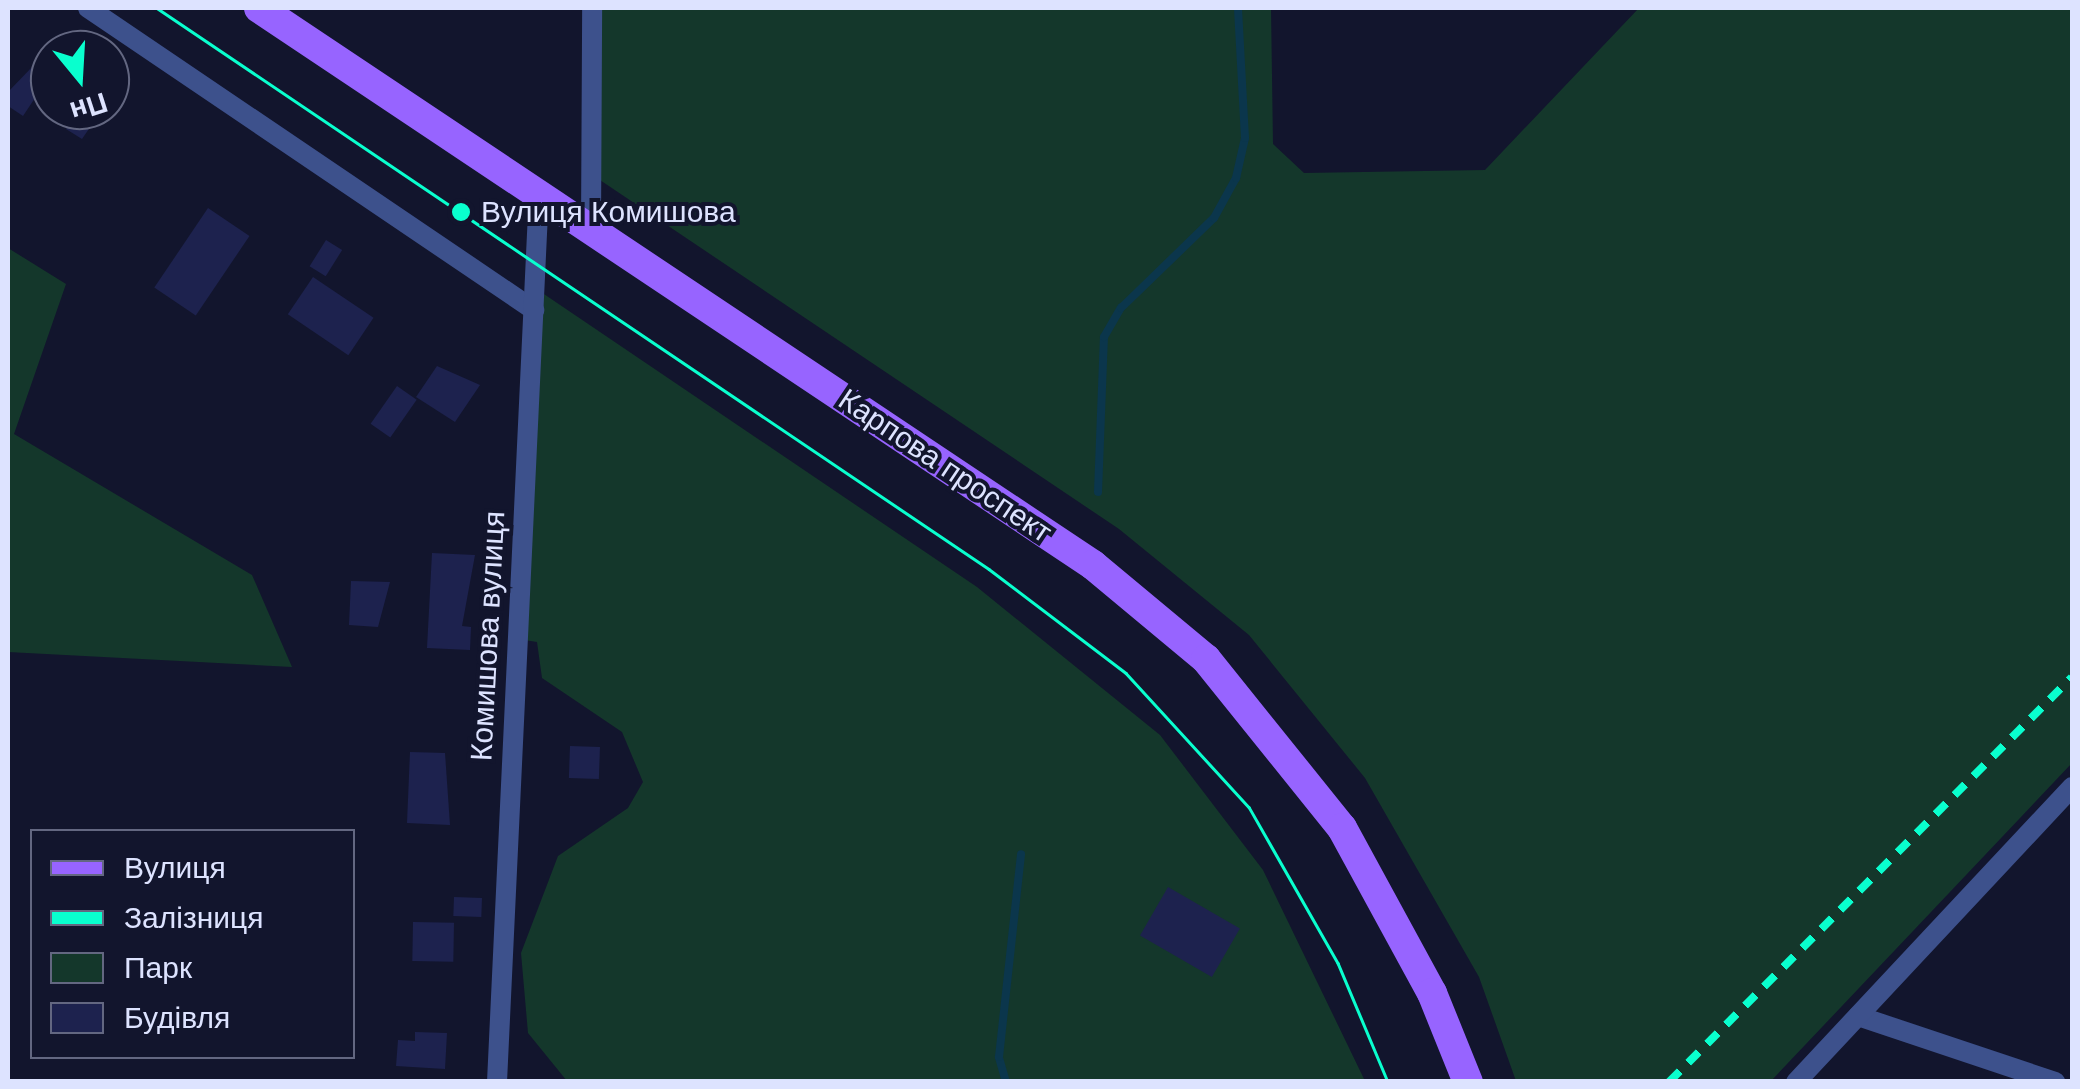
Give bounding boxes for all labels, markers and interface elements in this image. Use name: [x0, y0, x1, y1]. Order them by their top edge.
north arrow: [30, 30, 130, 130]
text: Пн: [66, 87, 111, 128]
place label: Вулиця Комишова: [481, 194, 736, 230]
marker: Вулиця Комишова: [450, 201, 472, 223]
street label: Карпова проспект: [832, 381, 1058, 551]
street label: Комишова вулиця: [463, 510, 513, 762]
legend: [30, 829, 355, 1059]
text: Вулиця: [124, 851, 226, 884]
text: Залізниця: [124, 901, 263, 934]
text: Парк: [124, 951, 192, 984]
text: Будівля: [124, 1001, 230, 1034]

